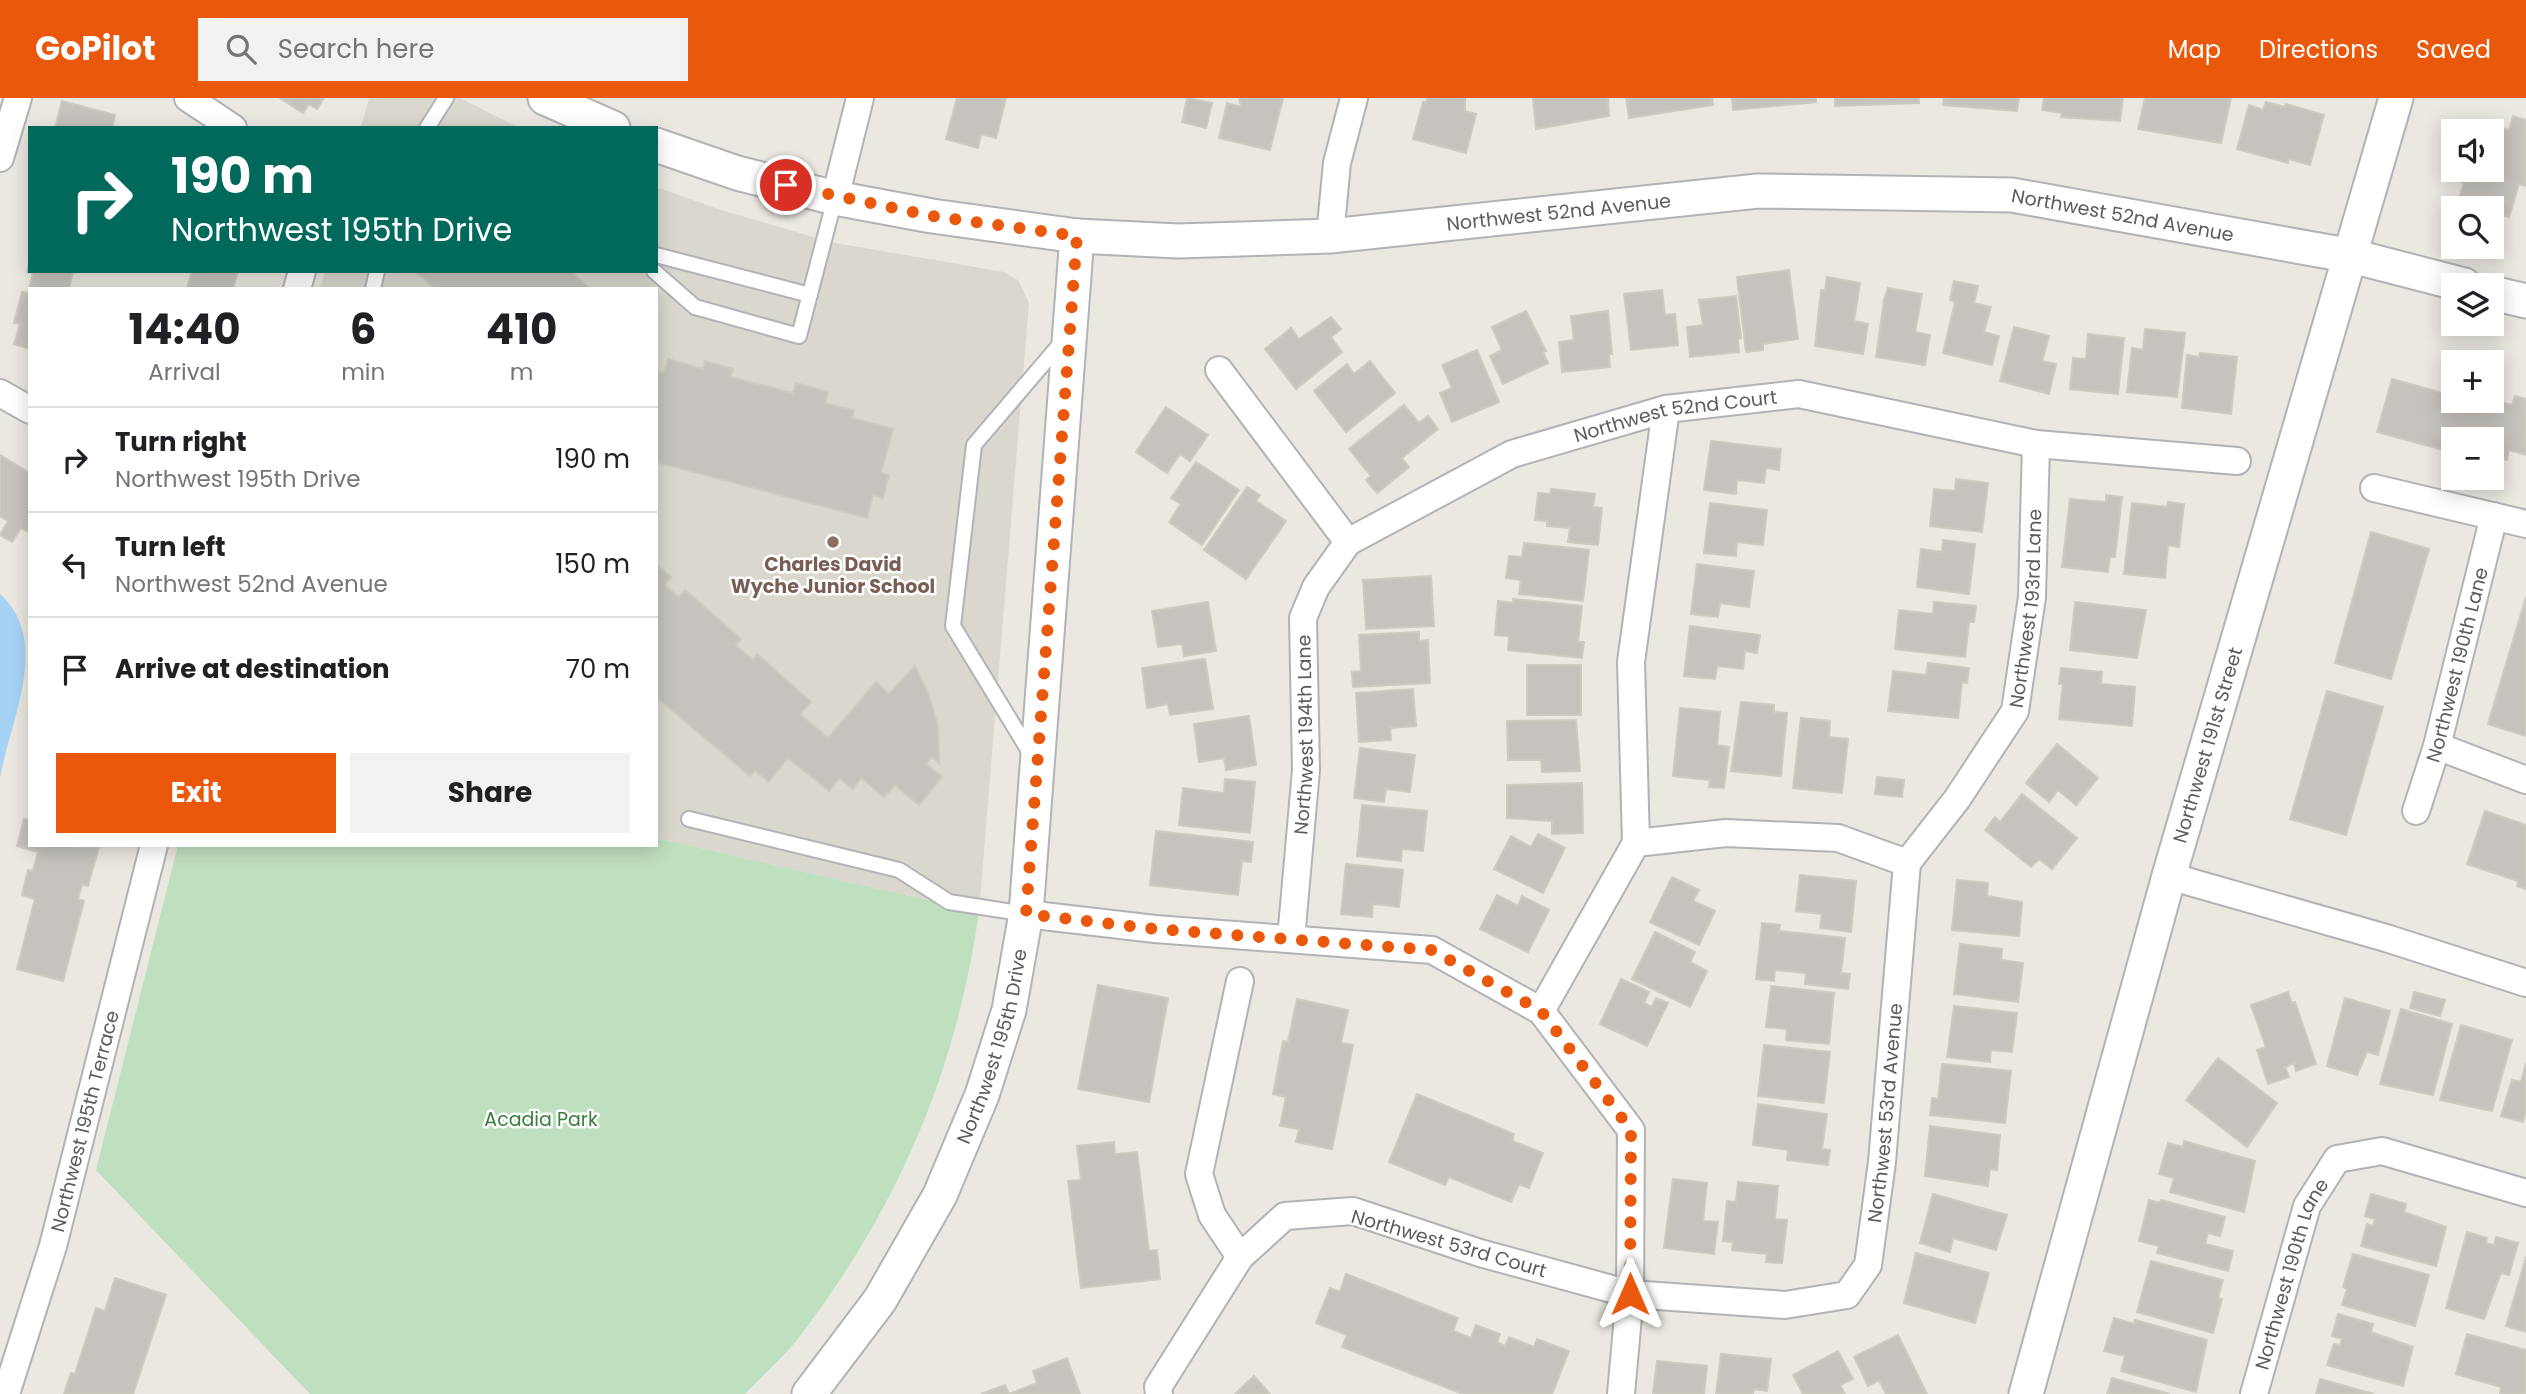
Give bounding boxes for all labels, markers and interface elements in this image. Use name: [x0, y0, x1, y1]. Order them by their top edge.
search box: [198, 18, 688, 81]
text: GoPilot: [35, 25, 156, 72]
icon: search: [222, 30, 260, 68]
text: Search here: [278, 31, 434, 67]
text: Map: [2168, 33, 2221, 66]
text: Directions: [2259, 33, 2378, 66]
text: Saved: [2416, 33, 2491, 66]
map controls: [2441, 119, 2504, 490]
button: sound: [2441, 119, 2504, 182]
text: 190 m: [171, 142, 314, 210]
icon: right: [56, 154, 147, 245]
pin: [756, 155, 816, 215]
icon: arrive: [767, 166, 805, 204]
street label: Northwest 52nd Avenue: [2009, 182, 2236, 249]
street label: Northwest 52nd Avenue: [1445, 187, 1672, 238]
button: search: [2441, 196, 2504, 259]
text: Northwest 195th Drive: [171, 207, 512, 252]
button: layers: [2441, 273, 2504, 336]
text: 14:40: [129, 300, 241, 359]
text: 6: [350, 300, 377, 359]
text: 410: [486, 300, 557, 359]
button: +: [2441, 350, 2504, 413]
text: Arrival: [148, 356, 221, 388]
text: min: [341, 356, 385, 388]
text: m: [510, 356, 533, 388]
street label: Northwest 52nd Court: [1571, 384, 1778, 449]
text: Turn right: [115, 424, 247, 460]
button: −: [2441, 427, 2504, 490]
icon: right: [56, 441, 94, 479]
text: 190 m: [555, 441, 630, 477]
text: Northwest 195th Drive: [115, 463, 360, 495]
street label: Northwest 193rd Lane: [2003, 508, 2048, 710]
text: Turn left: [115, 529, 226, 565]
marker: Charles David Wyche Junior School: [825, 534, 841, 550]
icon: left: [56, 546, 94, 584]
text: 150 m: [555, 546, 630, 582]
place label: Charles David Wyche Junior School: [731, 551, 935, 600]
street label: Northwest 190th Lane: [2420, 564, 2495, 766]
text: Northwest 52nd Avenue: [115, 568, 388, 600]
street label: Northwest 194th Lane: [1287, 634, 1320, 836]
street label: Northwest 191st Street: [2166, 644, 2249, 846]
icon: arrive: [56, 651, 94, 689]
text: Arrive at destination: [115, 651, 390, 687]
text: 70 m: [566, 651, 630, 687]
button: Exit: [56, 753, 336, 833]
button: Share: [350, 753, 630, 833]
street label: Northwest 195th Drive: [950, 947, 1034, 1148]
street label: Northwest 53rd Avenue: [1861, 1002, 1909, 1224]
street label: Northwest 195th Terrace: [44, 1008, 126, 1235]
park label: Acadia Park: [484, 1106, 598, 1133]
street label: Northwest 190th Lane: [2249, 1173, 2335, 1373]
street label: Northwest 53rd Court: [1348, 1203, 1550, 1284]
position arrow: [1593, 1257, 1667, 1331]

